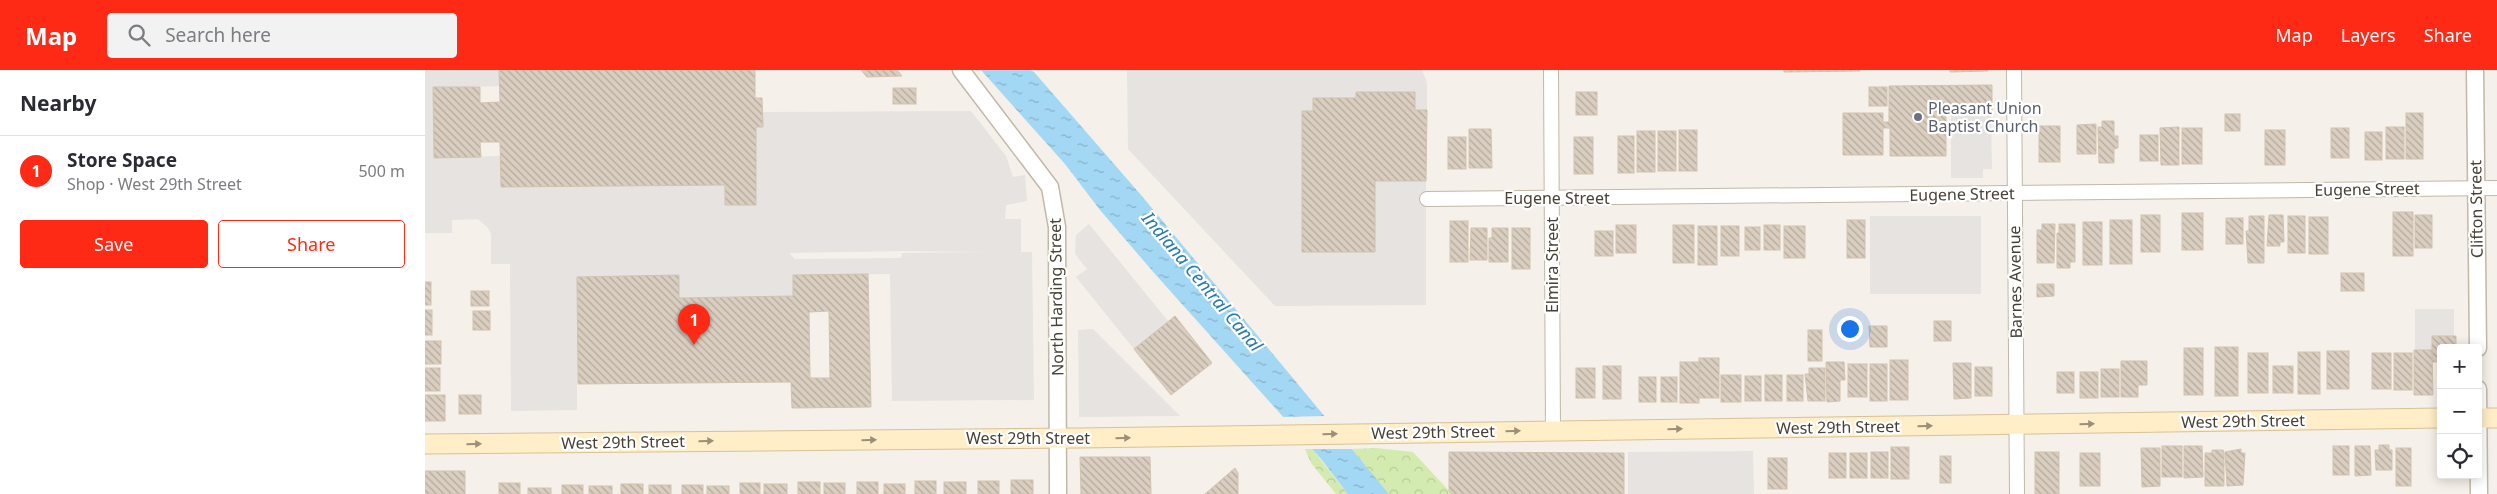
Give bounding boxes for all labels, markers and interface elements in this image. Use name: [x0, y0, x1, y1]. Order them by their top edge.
search box: [107, 13, 457, 58]
text: Map: [25, 19, 77, 52]
icon: search: [125, 21, 153, 49]
text: Search here: [165, 22, 271, 48]
text: Map: [2275, 23, 2313, 47]
text: Layers: [2341, 23, 2396, 47]
text: Share: [2424, 23, 2472, 47]
text: Nearby: [20, 89, 96, 117]
place label: Pleasant Union Baptist Church: [1928, 97, 2042, 137]
marker: Pleasant Union Baptist Church: [1912, 111, 1924, 123]
text: Store Space: [67, 147, 177, 173]
text: 1: [31, 160, 41, 182]
text: 500 m: [358, 160, 405, 182]
street label: Clifton Street: [2464, 160, 2488, 258]
text: Shop · West 29th Street: [67, 173, 242, 195]
street label: Eugene Street: [2314, 177, 2420, 201]
street label: Eugene Street: [1909, 182, 2015, 206]
street label: Eugene Street: [1504, 187, 1610, 209]
water label: Indiana Central Canal: [1137, 206, 1269, 356]
street label: Elmira Street: [1541, 217, 1563, 313]
street label: North Harding Street: [1044, 218, 1068, 376]
button: Save: [20, 220, 208, 268]
button: Share: [218, 220, 405, 268]
street label: Barnes Avenue: [2003, 225, 2027, 339]
pin: 1: [678, 304, 710, 345]
your location: [1837, 316, 1863, 342]
map controls: [2437, 344, 2482, 479]
button: +: [2437, 344, 2482, 389]
button: −: [2437, 389, 2482, 434]
street label: West 29th Street: [2181, 409, 2305, 433]
street label: West 29th Street: [1776, 415, 1900, 439]
street label: West 29th Street: [1371, 420, 1495, 444]
one-way arrow: [2080, 420, 2096, 428]
one-way arrow: [1917, 422, 1933, 430]
one-way arrow: [1667, 425, 1683, 433]
street label: West 29th Street: [966, 427, 1090, 449]
one-way arrow: [1505, 427, 1521, 435]
street label: West 29th Street: [561, 430, 685, 454]
one-way arrow: [1323, 430, 1339, 438]
one-way arrow: [1116, 433, 1132, 441]
button: locate: [2437, 434, 2482, 479]
one-way arrow: [861, 436, 877, 444]
one-way arrow: [698, 437, 714, 445]
one-way arrow: [466, 440, 482, 448]

